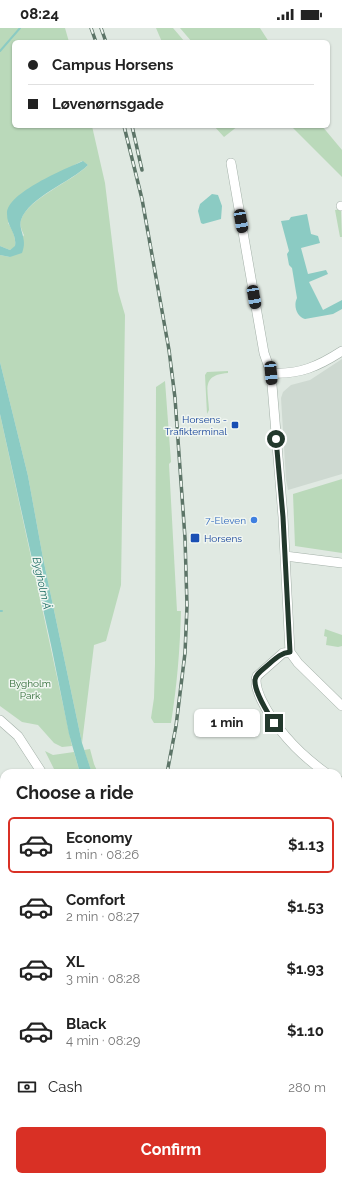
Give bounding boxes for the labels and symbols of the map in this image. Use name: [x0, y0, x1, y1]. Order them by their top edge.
car: [233, 208, 249, 234]
car: [246, 284, 262, 310]
car: [264, 361, 278, 385]
place label: Horsens - Trafikterminal: [165, 414, 227, 437]
marker: Horsens - Trafikterminal: [230, 420, 240, 430]
route start: [267, 430, 285, 448]
place label: 7-Eleven: [205, 515, 246, 526]
marker: 7-Eleven: [249, 515, 259, 525]
marker: Horsens: [189, 532, 201, 544]
place label: Horsens: [204, 533, 242, 544]
water label: Bygholm Å: [30, 555, 54, 611]
park label: Bygholm Park: [9, 678, 51, 701]
callout: 1 min: [194, 709, 260, 737]
route end: [265, 714, 283, 732]

